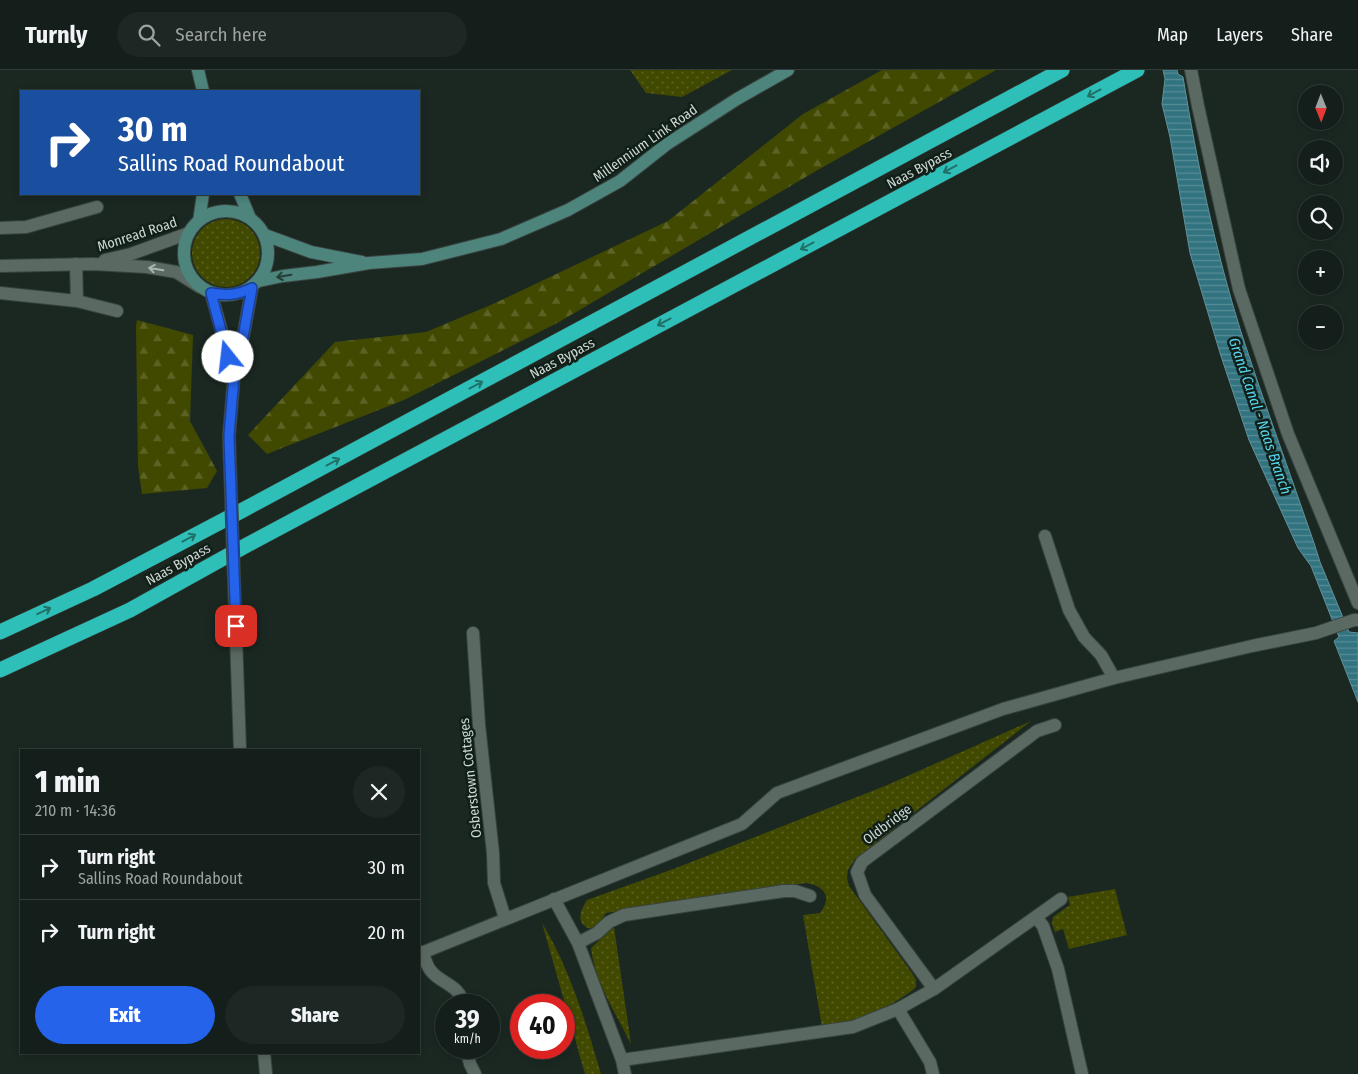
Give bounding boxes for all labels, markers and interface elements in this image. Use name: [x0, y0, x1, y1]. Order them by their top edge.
search box: [117, 12, 467, 57]
text: Turnly: [25, 21, 87, 49]
icon: search: [135, 21, 163, 49]
text: Search here: [175, 23, 267, 46]
text: Map: [1157, 24, 1188, 46]
text: Layers: [1216, 24, 1263, 46]
text: Share: [1291, 24, 1333, 46]
north arrow: [1298, 85, 1342, 130]
map controls: [1298, 85, 1343, 350]
one-way arrow: [1086, 88, 1101, 98]
street label: Millennium Link Road: [590, 101, 701, 186]
text: 30 m: [118, 108, 188, 150]
icon: right: [35, 110, 100, 175]
button: sound: [1298, 140, 1343, 185]
street label: Naas Bypass: [884, 144, 955, 193]
text: Sallins Road Roundabout: [118, 150, 344, 177]
one-way arrow: [944, 165, 958, 175]
button: search: [1298, 195, 1343, 240]
street label: Monread Road: [95, 214, 179, 255]
one-way arrow: [800, 242, 815, 251]
button: +: [1298, 250, 1343, 295]
one-way arrow: [148, 263, 164, 273]
one-way arrow: [276, 271, 292, 281]
button: −: [1298, 305, 1343, 350]
one-way arrow: [656, 317, 671, 327]
position arrow: [201, 330, 253, 382]
street label: Naas Bypass: [527, 334, 598, 383]
water label: Grand Canal - Naas Branch: [1225, 335, 1295, 497]
one-way arrow: [468, 380, 483, 389]
one-way arrow: [325, 457, 340, 467]
one-way arrow: [181, 533, 196, 542]
street label: Naas Bypass: [143, 540, 213, 589]
pin: [215, 605, 257, 647]
one-way arrow: [36, 606, 51, 616]
icon: arrive: [222, 612, 250, 640]
street label: Osberstown Cottages: [456, 717, 485, 839]
text: 1 min: [35, 764, 100, 800]
button: close: [353, 766, 405, 818]
text: 210 m · 14:36: [35, 801, 116, 820]
street label: Oldbridge: [860, 801, 915, 848]
text: Turn right: [78, 846, 155, 869]
icon: right: [35, 853, 63, 881]
text: 30 m: [367, 856, 405, 879]
text: Sallins Road Roundabout: [78, 869, 243, 888]
icon: right: [35, 918, 63, 946]
text: Turn right: [78, 921, 155, 944]
text: 20 m: [368, 921, 405, 944]
button: Exit: [35, 986, 215, 1044]
button: Share: [225, 986, 405, 1044]
speed limit sign: 40: [510, 994, 575, 1059]
text: 39: [455, 1005, 480, 1035]
text: km/h: [454, 1032, 481, 1046]

